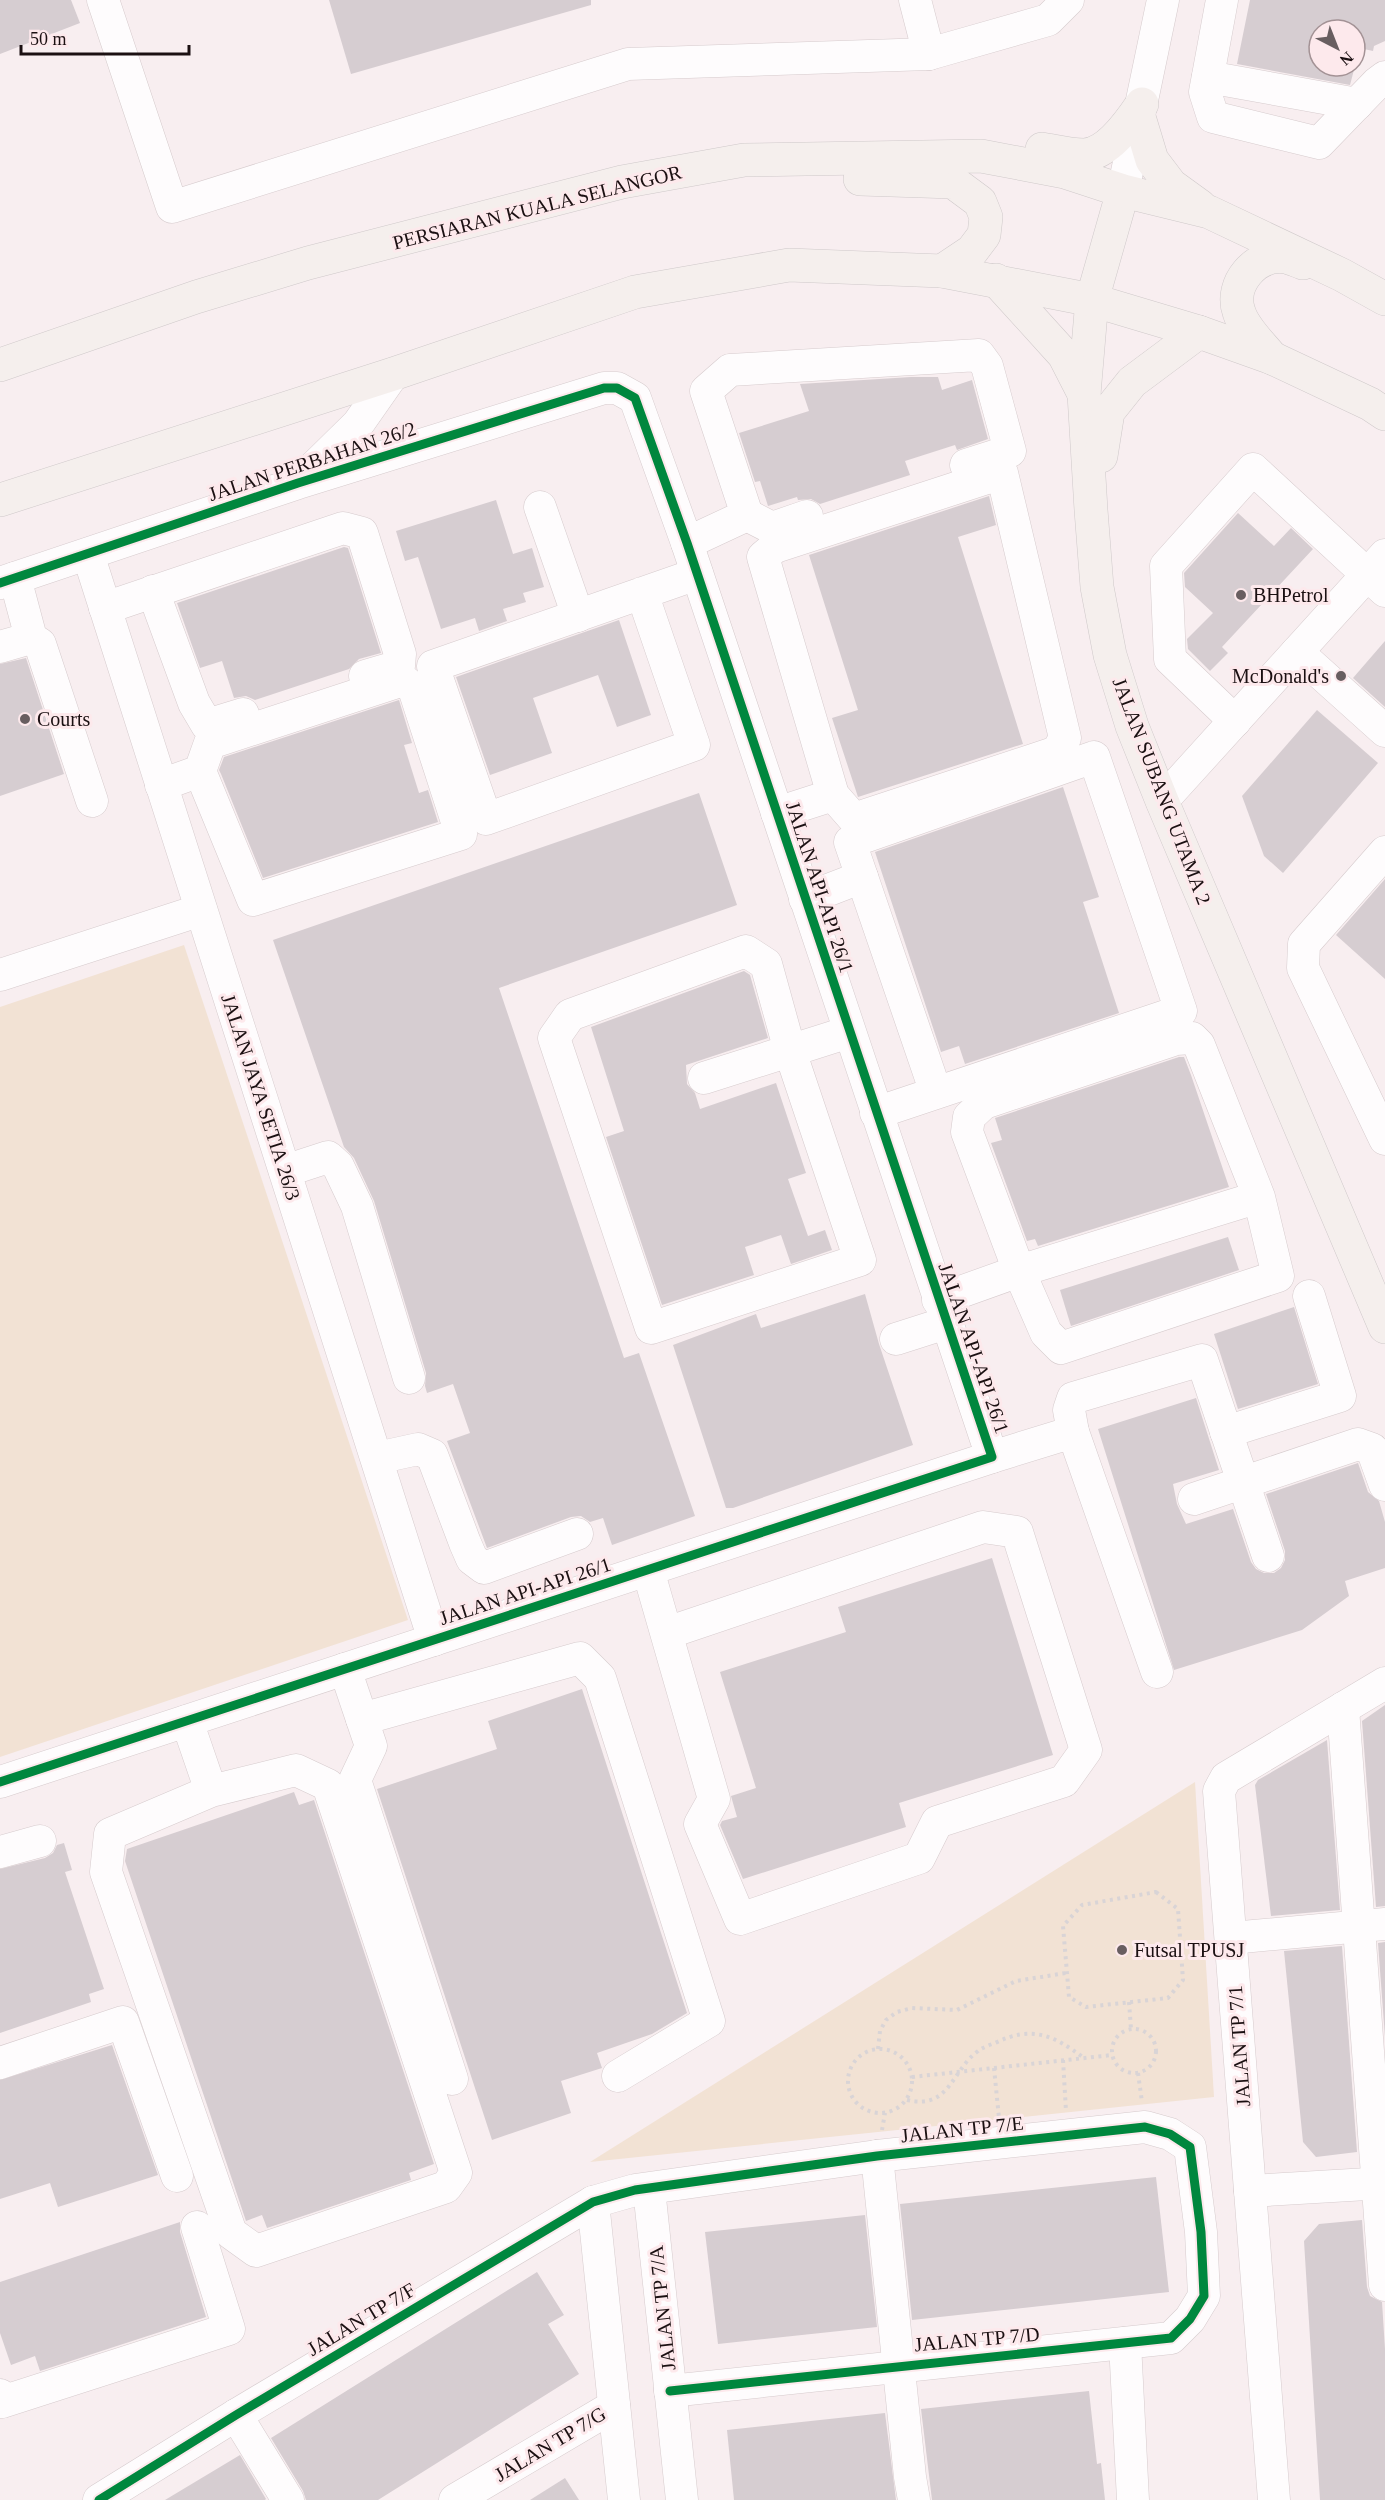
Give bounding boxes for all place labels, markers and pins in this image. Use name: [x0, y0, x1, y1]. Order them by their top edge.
place label: BHPetrol: [1253, 584, 1329, 606]
marker: BHPetrol: [1234, 588, 1248, 602]
place label: McDonald's: [1232, 665, 1329, 687]
marker: McDonald's: [1334, 669, 1348, 683]
place label: Courts: [37, 708, 91, 730]
marker: Courts: [18, 712, 32, 726]
place label: Futsal TPUSJ: [1134, 1939, 1244, 1961]
marker: Futsal TPUSJ: [1115, 1943, 1129, 1957]

